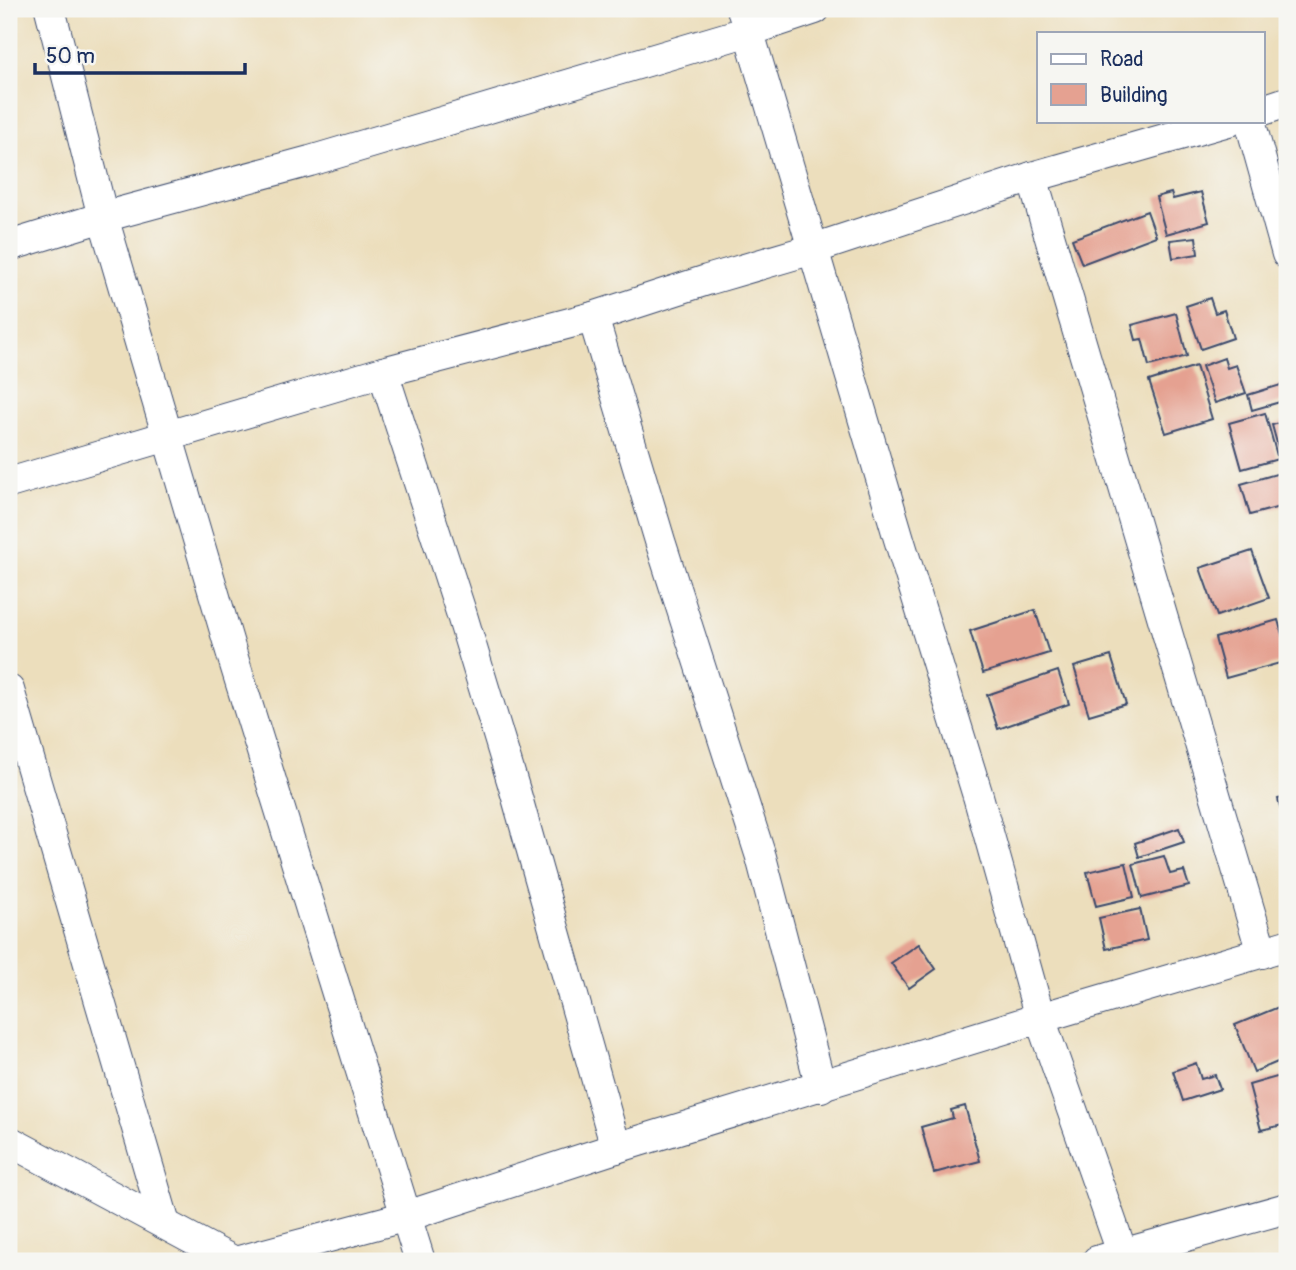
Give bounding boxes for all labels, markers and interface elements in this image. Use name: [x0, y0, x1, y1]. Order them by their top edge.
scale bar: [35, 32, 245, 76]
legend: [1037, 32, 1264, 122]
text: 50 m: [46, 43, 95, 70]
text: Road: [1100, 46, 1144, 73]
text: Building: [1100, 82, 1167, 109]

